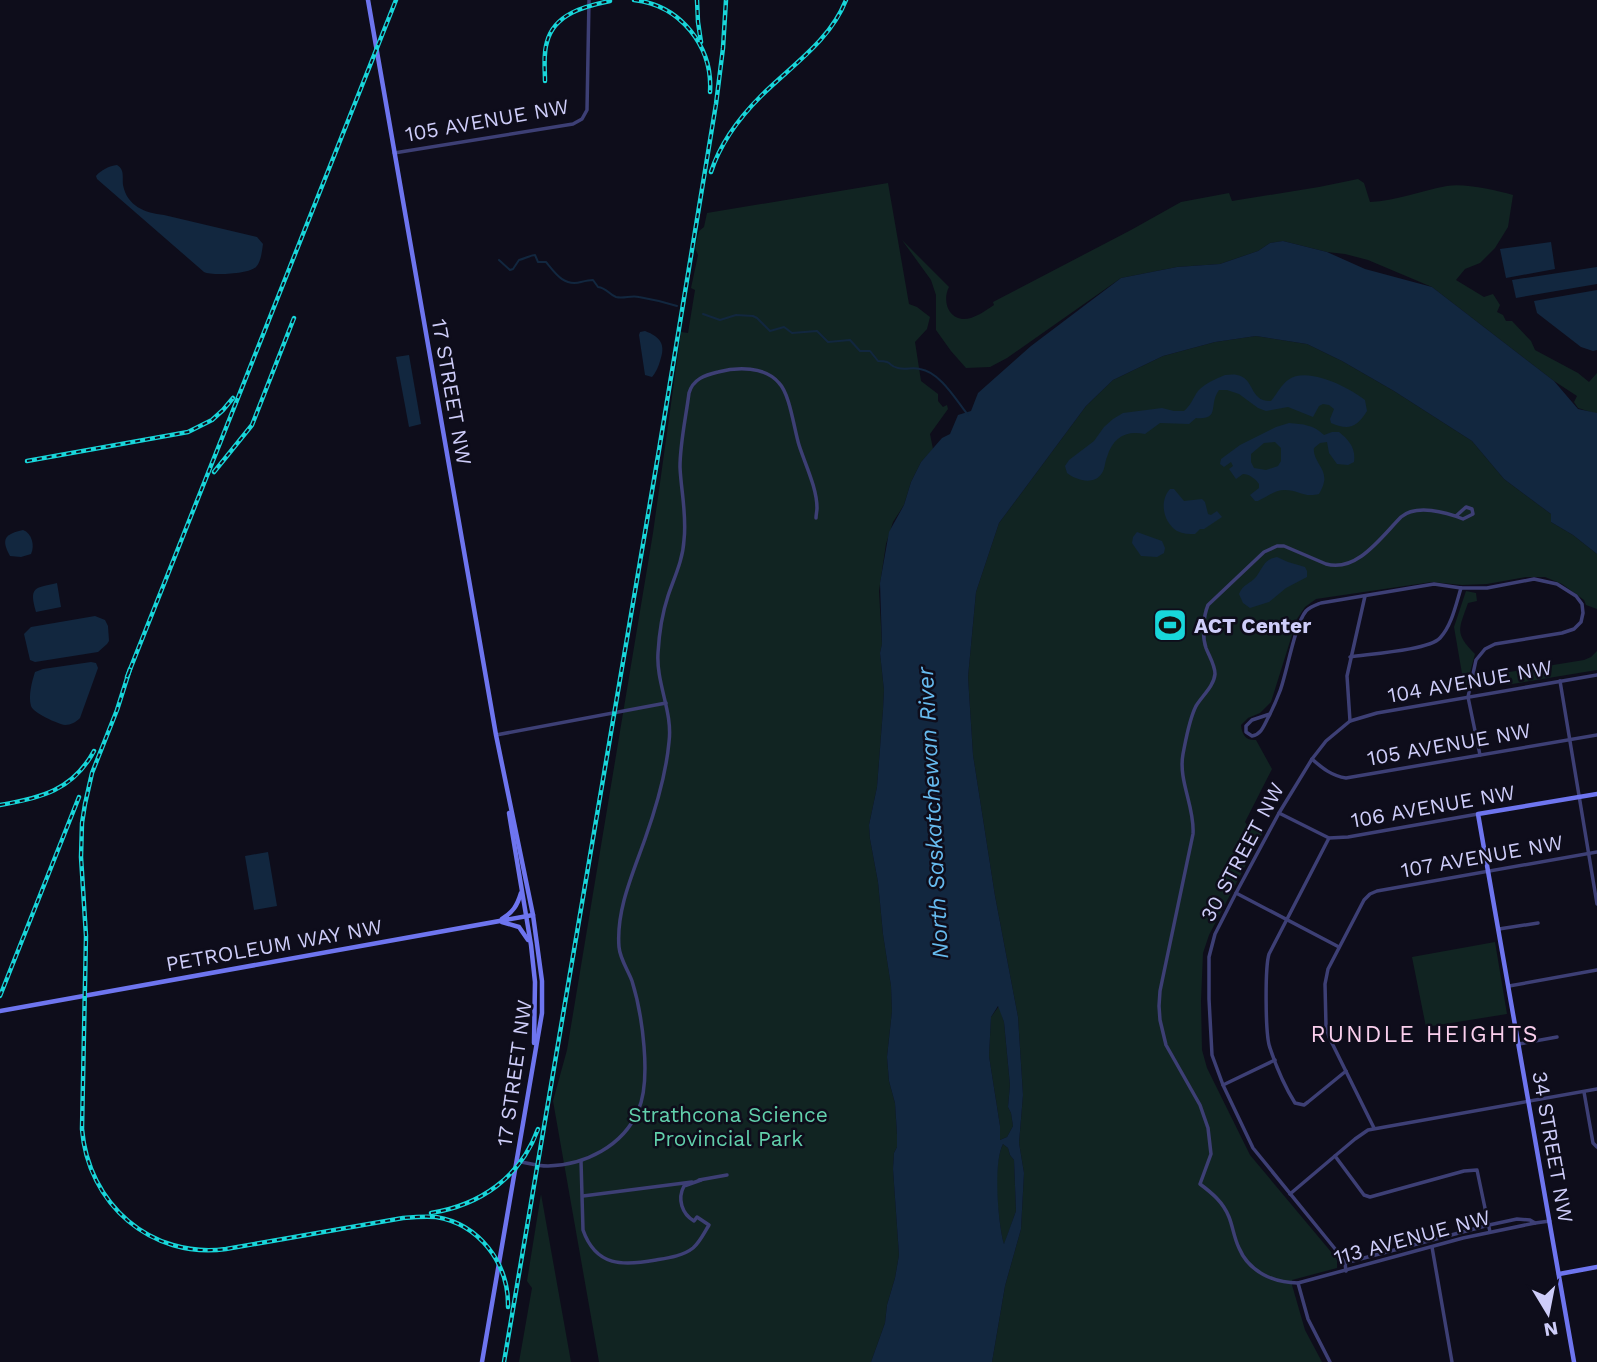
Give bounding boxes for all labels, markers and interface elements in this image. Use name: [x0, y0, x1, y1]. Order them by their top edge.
street label: 105 AVENUE NW: [403, 93, 571, 147]
street label: 17 STREET NW: [427, 317, 477, 467]
sports icon: ACT Center: [1151, 606, 1189, 644]
place label: ACT Center: [1194, 613, 1311, 638]
street label: 104 AVENUE NW: [1386, 654, 1554, 708]
water label: North Saskatchewan River: [912, 665, 954, 960]
street label: 105 AVENUE NW: [1365, 717, 1533, 771]
street label: 30 STREET NW: [1195, 778, 1289, 926]
street label: 106 AVENUE NW: [1349, 779, 1517, 833]
street label: 107 AVENUE NW: [1399, 829, 1565, 883]
street label: PETROLEUM WAY NW: [164, 914, 384, 976]
street label: 17 STREET NW: [491, 998, 537, 1148]
district label: RUNDLE HEIGHTS: [1310, 1021, 1540, 1048]
street label: 34 STREET NW: [1527, 1069, 1579, 1225]
park label: Strathcona Science Provincial Park: [628, 1102, 828, 1151]
street label: 113 AVENUE NW: [1331, 1204, 1493, 1270]
north arrow: [1513, 1278, 1583, 1348]
text: N: [1542, 1317, 1560, 1342]

